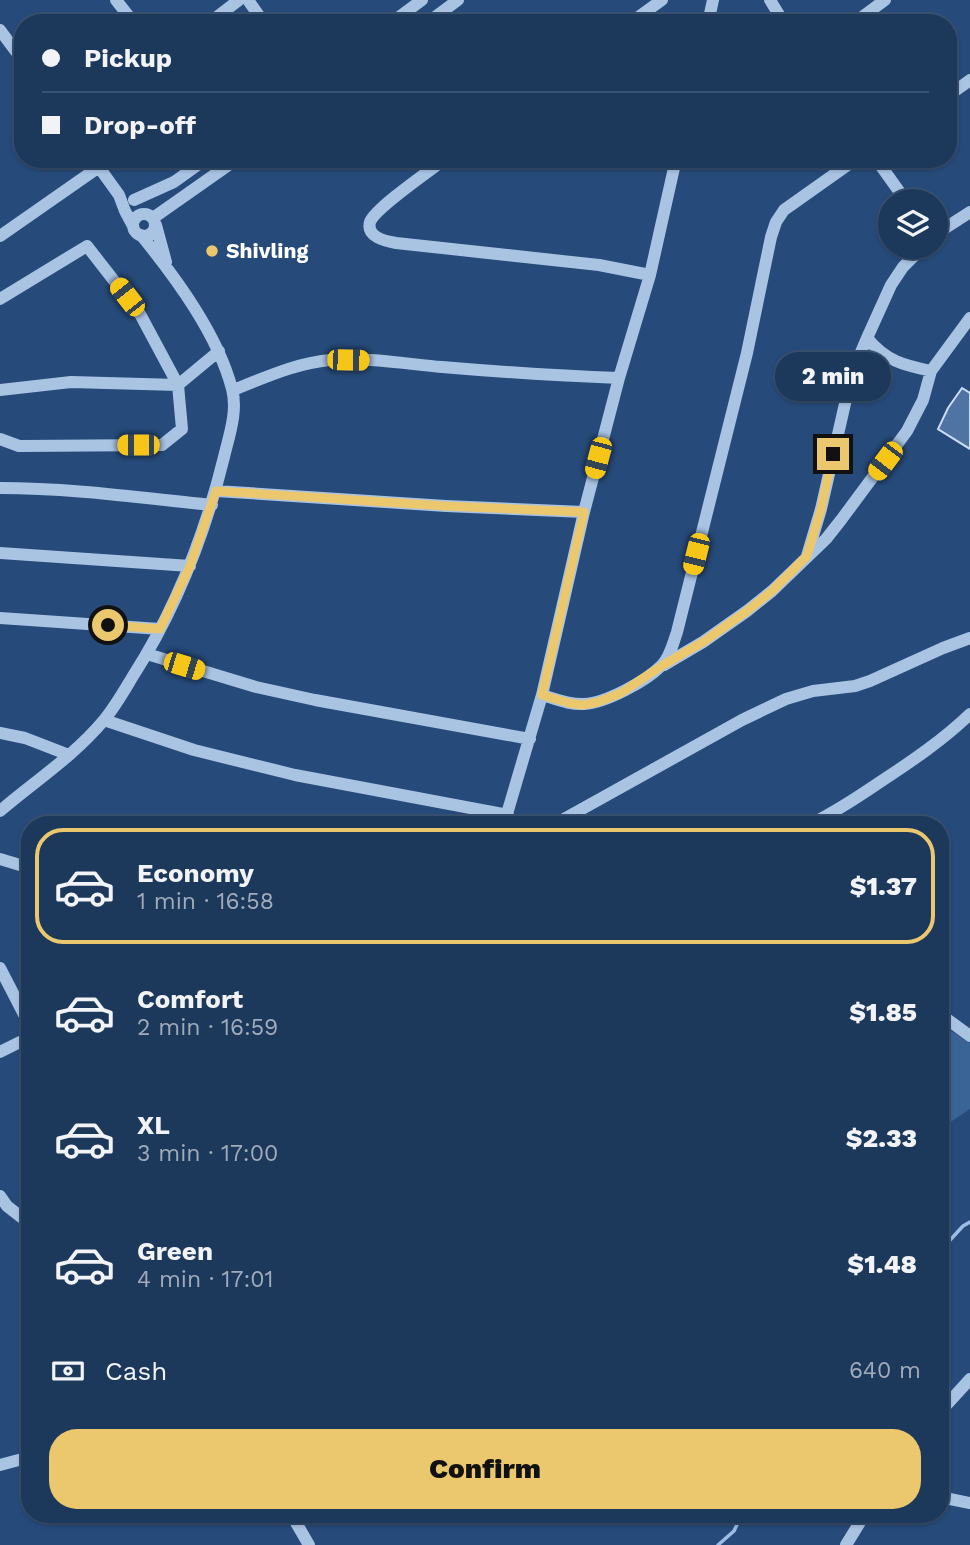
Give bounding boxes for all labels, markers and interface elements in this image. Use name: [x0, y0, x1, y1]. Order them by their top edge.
text: Pickup: [84, 43, 172, 73]
text: Drop-off: [84, 110, 196, 140]
map controls: [878, 189, 948, 259]
button: layers: [878, 189, 948, 259]
place label: Shivling: [226, 238, 308, 263]
marker: Shivling: [204, 243, 220, 259]
car: [106, 274, 149, 320]
car: [327, 349, 370, 371]
callout: 2 min: [775, 352, 891, 402]
text: 2 min: [802, 363, 864, 390]
car: [118, 435, 160, 456]
car: [583, 435, 614, 481]
route end: [817, 438, 849, 470]
car: [864, 438, 907, 484]
car: [681, 531, 712, 577]
route start: [92, 609, 124, 641]
car: [161, 650, 208, 682]
icon: car: [53, 855, 116, 918]
text: Economy: [137, 858, 254, 888]
text: $1.37: [850, 871, 917, 901]
text: 1 min · 16:58: [137, 888, 274, 915]
icon: car: [53, 981, 116, 1044]
text: Comfort: [137, 984, 243, 1014]
text: $1.85: [849, 997, 917, 1027]
text: 2 min · 16:59: [137, 1014, 278, 1041]
icon: car: [53, 1107, 116, 1170]
text: XL: [137, 1110, 170, 1140]
text: $2.33: [846, 1123, 917, 1153]
text: 3 min · 17:00: [137, 1140, 278, 1167]
icon: car: [53, 1233, 116, 1296]
text: Green: [137, 1236, 213, 1266]
text: $1.48: [847, 1249, 917, 1279]
text: 4 min · 17:01: [137, 1266, 274, 1293]
icon: cash: [49, 1352, 87, 1390]
text: Cash: [105, 1356, 167, 1386]
text: 640 m: [849, 1357, 921, 1384]
button: Confirm: [49, 1429, 921, 1509]

